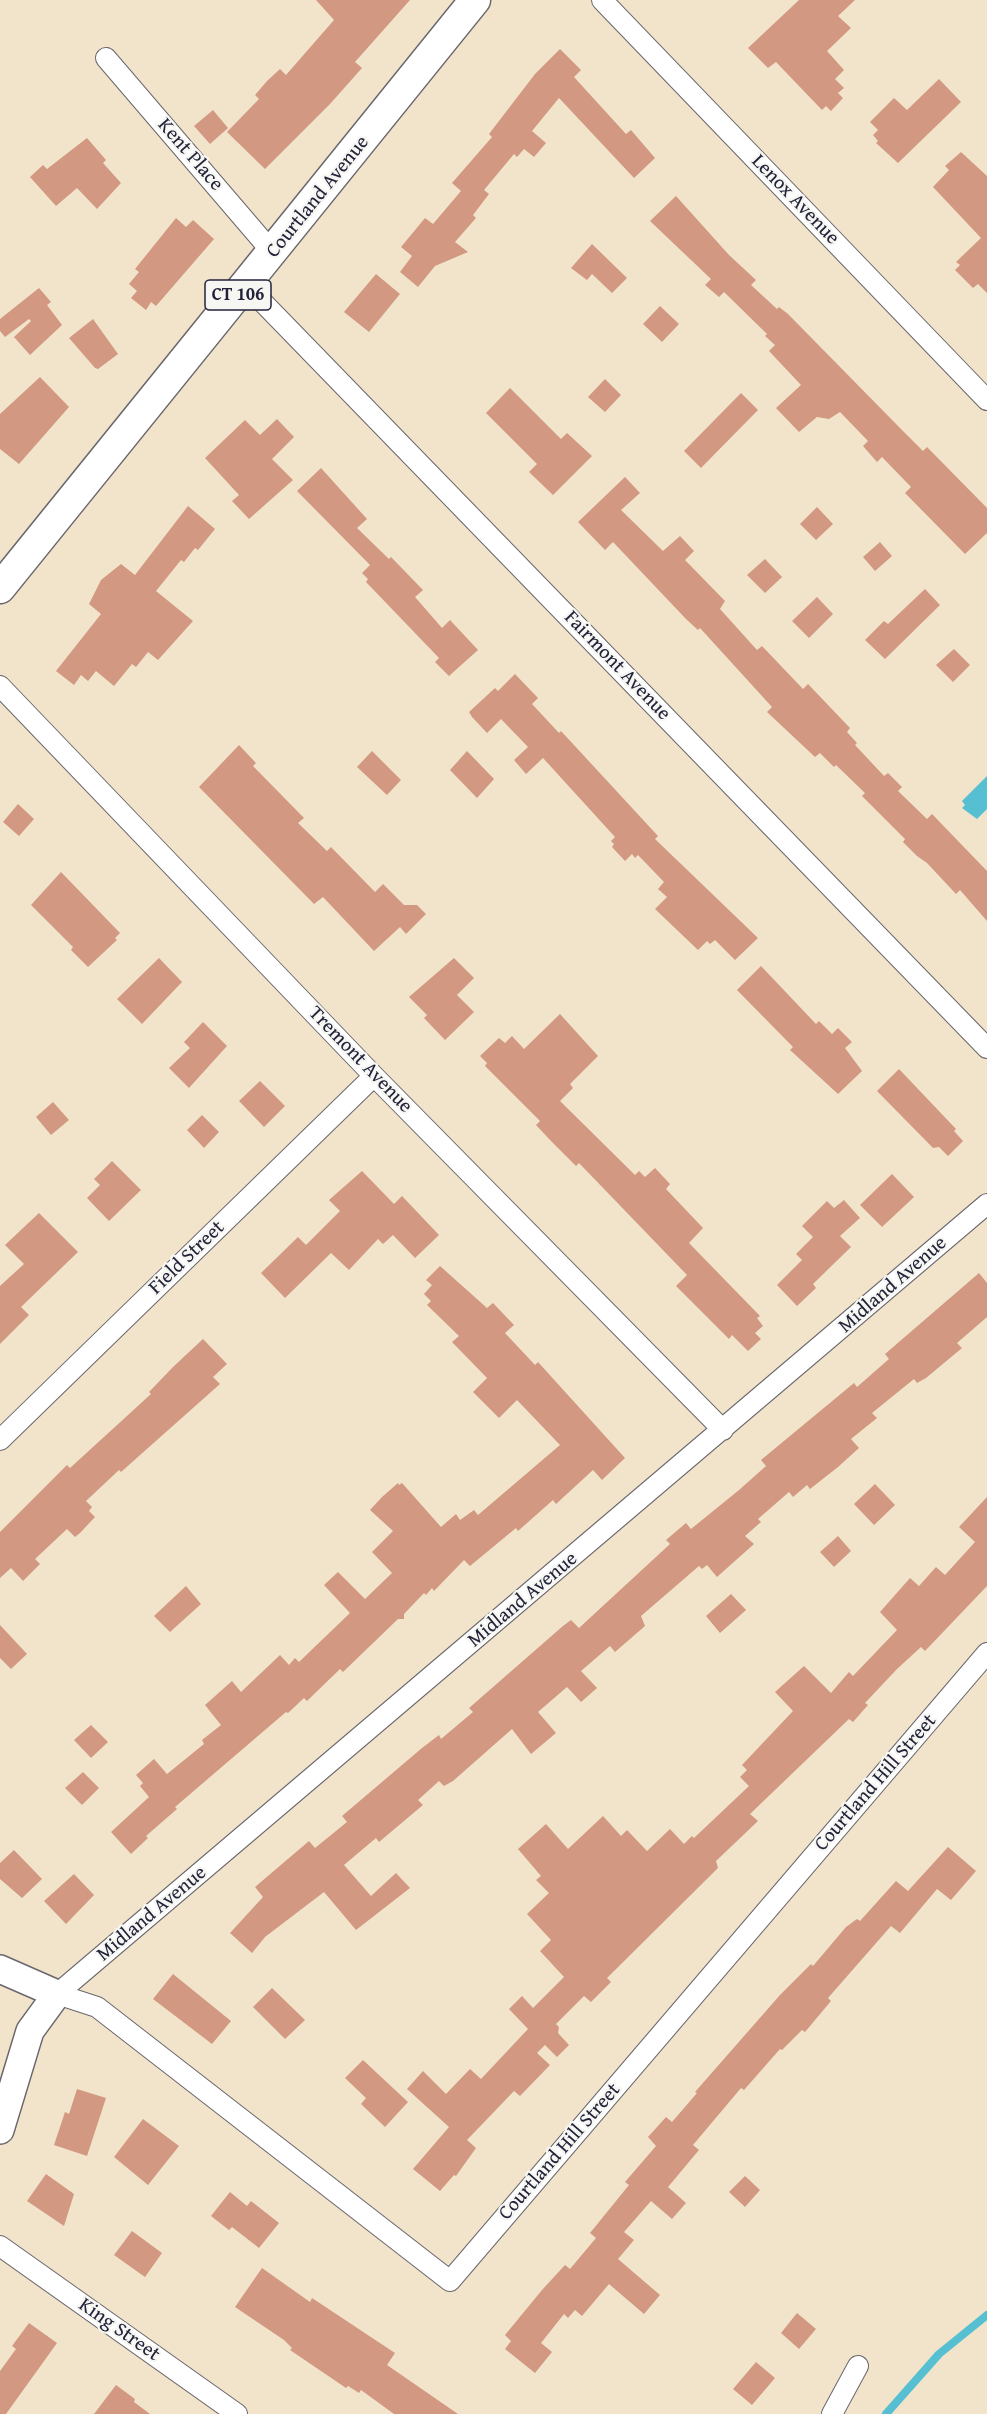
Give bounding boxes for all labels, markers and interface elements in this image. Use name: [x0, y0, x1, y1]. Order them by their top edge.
street label: Kent Place: [152, 114, 228, 196]
street label: Courtland Avenue: [261, 131, 375, 263]
street label: Lenox Avenue: [746, 150, 844, 250]
road number: CT 106: [205, 280, 271, 310]
street label: Fairmont Avenue: [559, 606, 675, 726]
street label: Tremont Avenue: [303, 1002, 417, 1118]
street label: Field Street: [144, 1216, 230, 1300]
street label: Midland Avenue: [834, 1231, 952, 1339]
street label: Midland Avenue: [463, 1547, 583, 1653]
street label: Courtland Hill Street: [810, 1710, 942, 1856]
street label: Midland Avenue: [92, 1861, 212, 1967]
street label: Courtland Hill Street: [494, 2079, 626, 2225]
street label: King Street: [74, 2293, 164, 2367]

